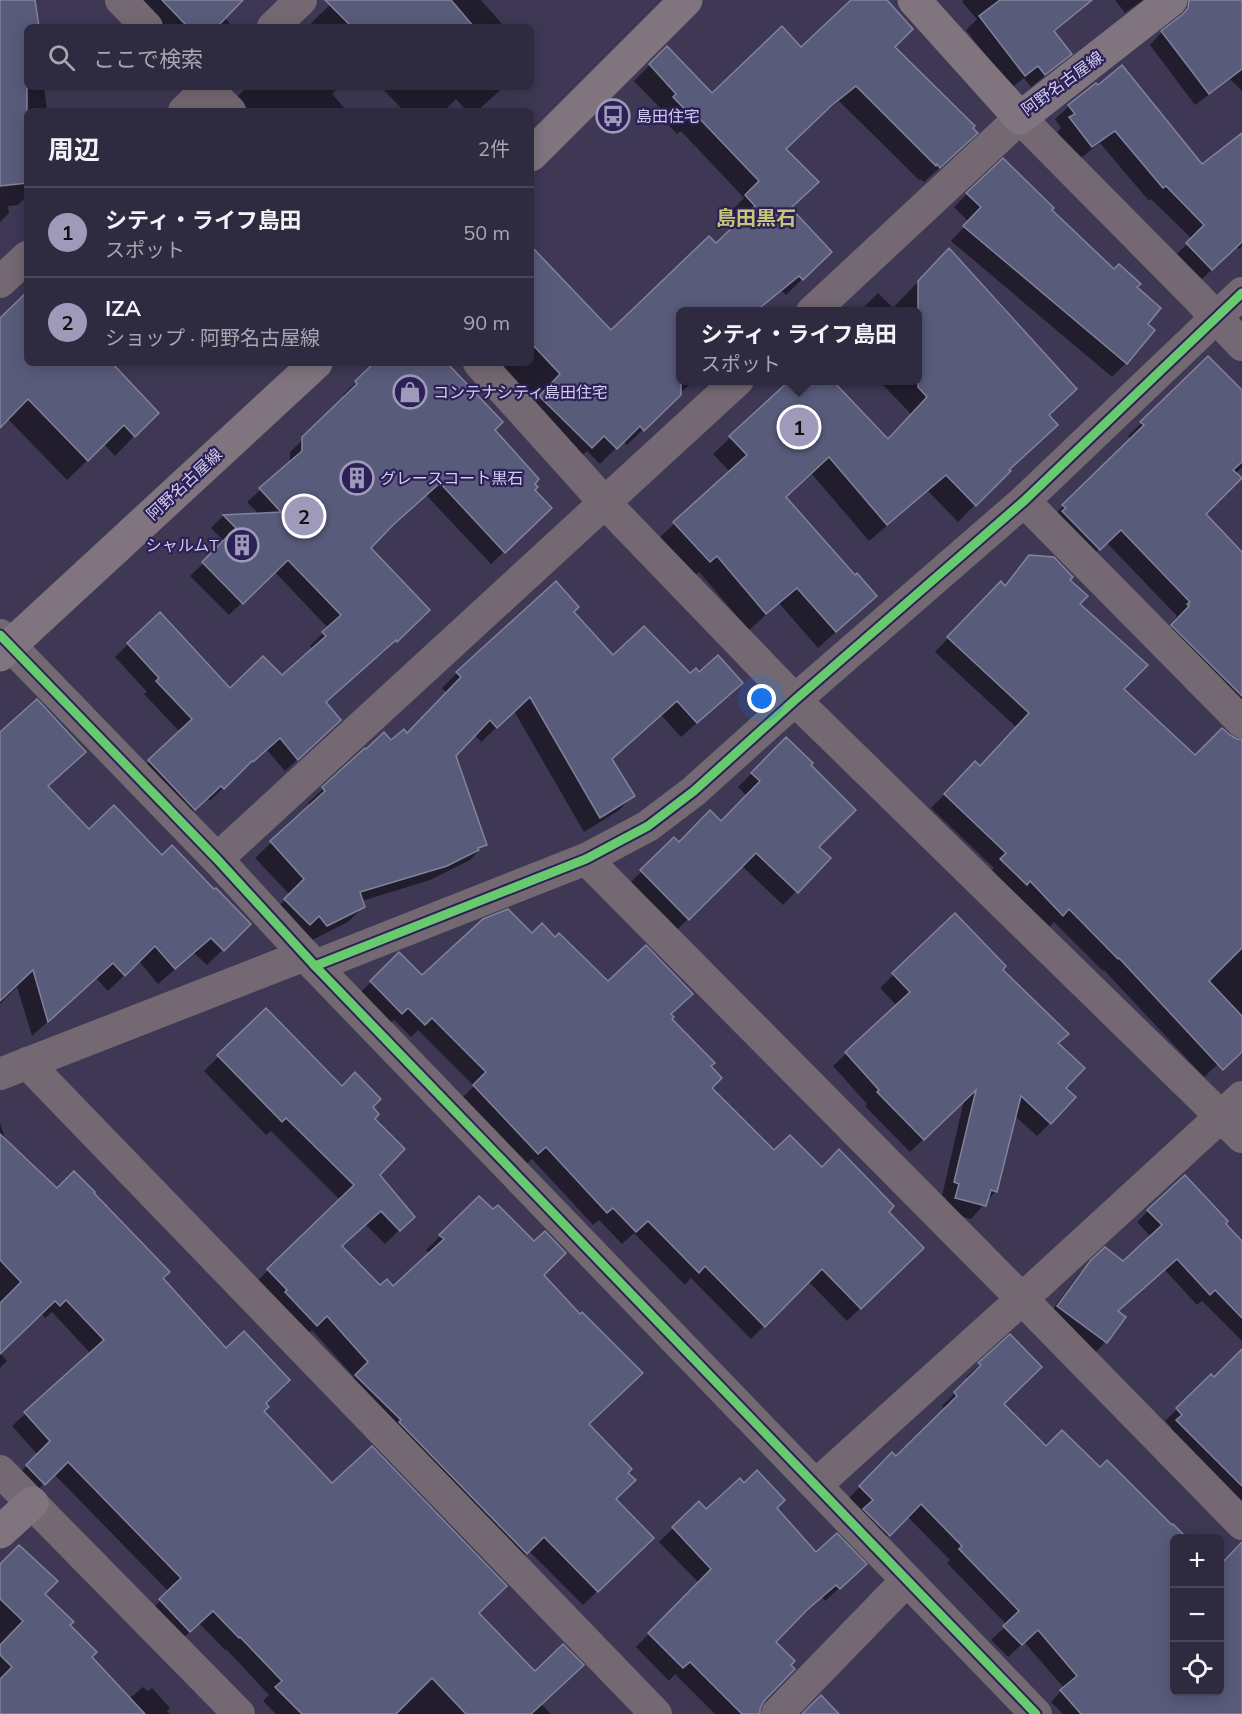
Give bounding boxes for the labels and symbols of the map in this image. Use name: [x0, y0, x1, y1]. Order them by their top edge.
street label: 阿野名古屋線: [1017, 47, 1107, 119]
bus stop icon: 島田住宅: [595, 98, 631, 134]
place label: 島田住宅: [636, 106, 700, 126]
district label: 島田黒石: [716, 205, 796, 230]
shop icon: コンテナシティ島田住宅: [392, 374, 428, 410]
place label: コンテナシティ島田住宅: [433, 382, 608, 402]
pin: 1: [780, 404, 818, 450]
street label: 阿野名古屋線: [142, 444, 226, 524]
building icon: グレースコート黒石: [339, 460, 375, 496]
place label: グレースコート黒石: [380, 468, 523, 488]
pin: 2: [284, 494, 324, 538]
building icon: シャルムT: [224, 527, 260, 563]
place label: シャルムT: [146, 535, 219, 555]
your location: [747, 684, 776, 713]

